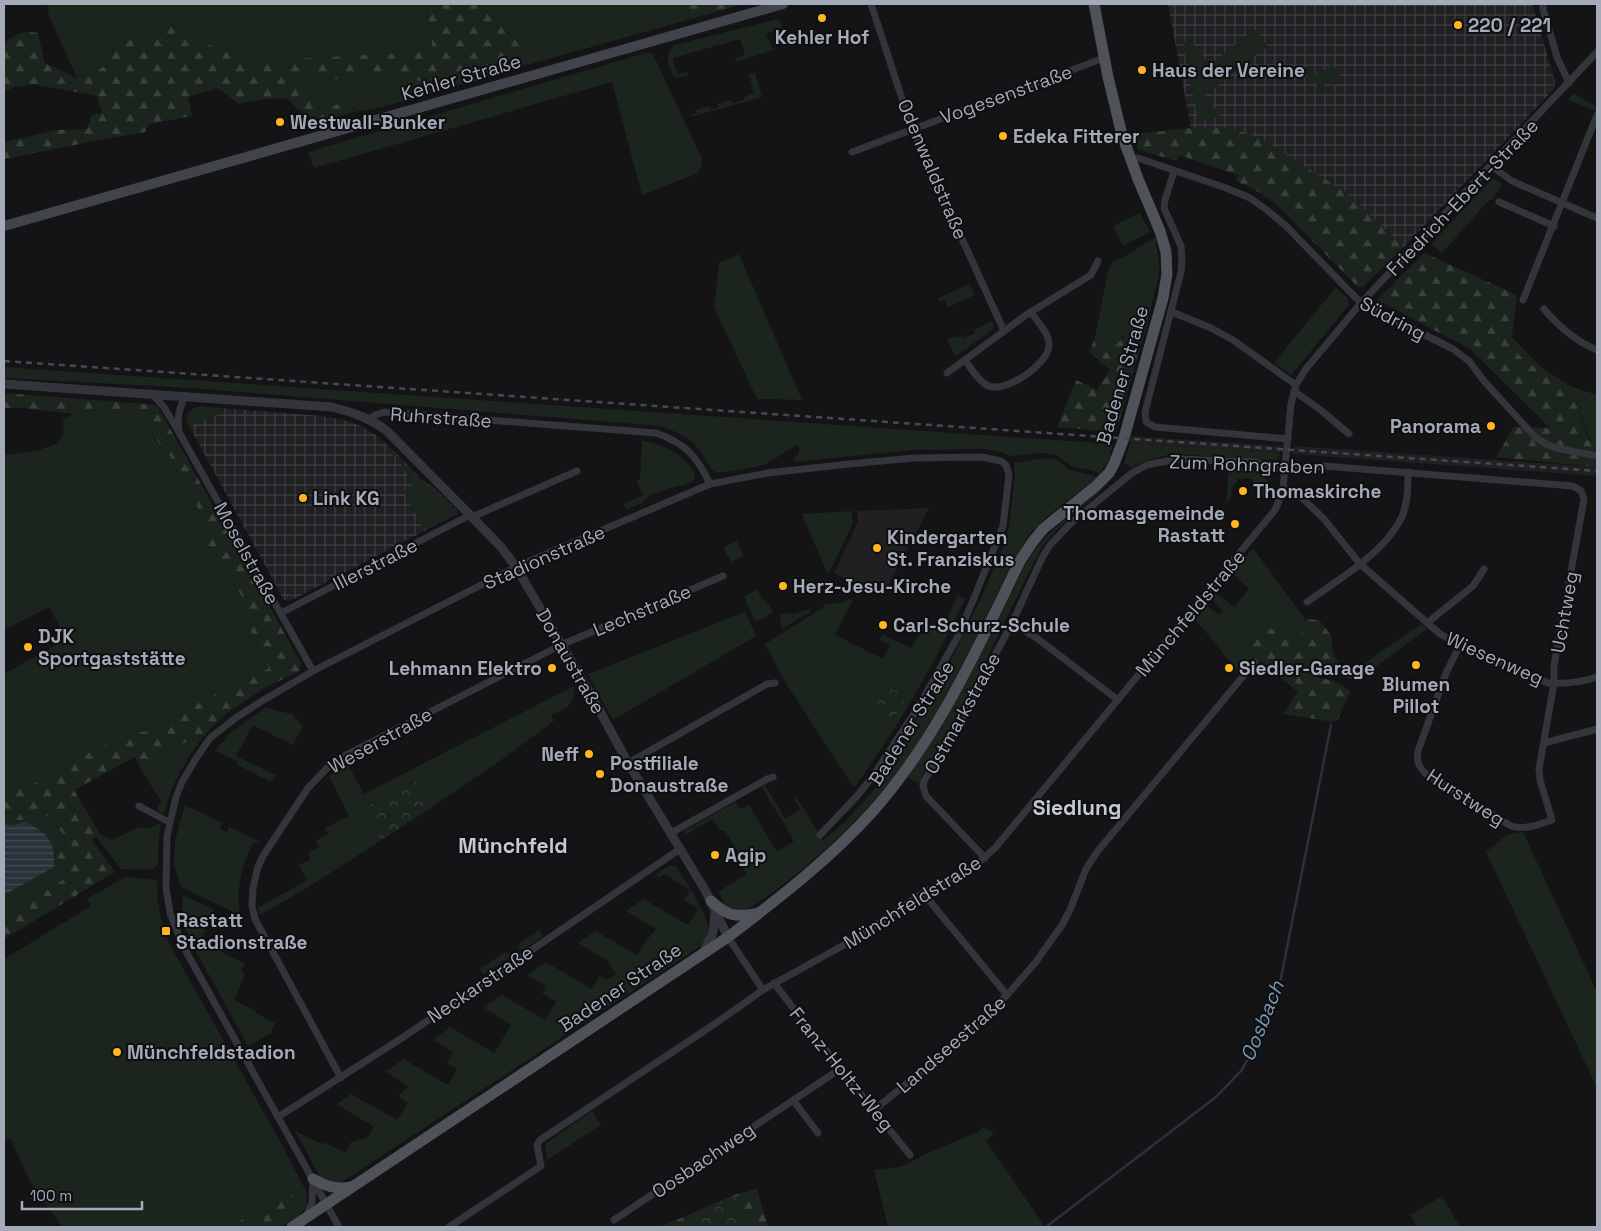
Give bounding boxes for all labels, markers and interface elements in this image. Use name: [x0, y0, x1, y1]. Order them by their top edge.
marker: Kehler Hof: [816, 12, 828, 24]
place label: 220 / 221: [1468, 13, 1551, 38]
marker: 220 / 221: [1452, 19, 1464, 31]
place label: Kehler Hof: [775, 25, 869, 50]
street label: Kehler Straße: [398, 48, 524, 106]
place label: Haus der Vereine: [1152, 58, 1305, 83]
street label: Vogesenstraße: [937, 59, 1076, 130]
marker: Haus der Vereine: [1136, 64, 1148, 76]
street label: Odenwaldstraße: [892, 95, 973, 243]
place label: Westwall-Bunker: [290, 110, 445, 135]
street label: Friedrich-Ebert-Straße: [1381, 114, 1544, 281]
marker: Westwall-Bunker: [274, 116, 286, 128]
place label: Edeka Fitterer: [1013, 124, 1140, 149]
marker: Edeka Fitterer: [997, 130, 1009, 142]
street label: Südring: [1355, 291, 1430, 346]
street label: Badener Straße: [1091, 303, 1154, 447]
street label: Ruhrstraße: [389, 401, 493, 434]
place label: Panorama: [1390, 414, 1481, 439]
marker: Panorama: [1485, 420, 1497, 432]
street label: Zum Rohngraben: [1169, 449, 1325, 480]
place label: Thomaskirche: [1253, 479, 1381, 504]
marker: Thomaskirche: [1237, 485, 1249, 497]
place label: Link KG: [313, 486, 380, 511]
marker: Link KG: [297, 492, 309, 504]
street label: Moselstraße: [208, 498, 285, 609]
place label: Thomasgemeinde Rastatt: [1063, 501, 1225, 548]
marker: Thomasgemeinde Rastatt: [1229, 518, 1241, 530]
street label: Stadionstraße: [479, 519, 609, 595]
place label: Kindergarten St. Franziskus: [887, 525, 1014, 572]
street label: Illerstraße: [329, 533, 422, 596]
marker: Kindergarten St. Franziskus: [871, 542, 883, 554]
street label: Münchfeldstraße: [1130, 545, 1251, 682]
street label: Uchtweg: [1545, 569, 1584, 655]
place label: Herz-Jesu-Kirche: [793, 574, 951, 599]
street label: Lechstraße: [589, 579, 695, 642]
marker: Herz-Jesu-Kirche: [777, 580, 789, 592]
street label: Donaustraße: [530, 604, 611, 719]
place label: Carl-Schurz-Schule: [893, 613, 1070, 638]
marker: Carl-Schurz-Schule: [877, 619, 889, 631]
place label: DJK Sportgaststätte: [38, 624, 186, 671]
street label: Wiesenweg: [1442, 626, 1547, 691]
marker: DJK Sportgaststätte: [22, 641, 34, 653]
street label: Ostmarkstraße: [919, 648, 1006, 778]
place label: Lehmann Elektro: [389, 656, 542, 681]
street label: Badener Straße: [863, 656, 960, 791]
place label: Siedler-Garage: [1239, 656, 1375, 681]
marker: Blumen Pillot: [1410, 659, 1422, 671]
marker: Lehmann Elektro: [546, 662, 558, 674]
marker: Siedler-Garage: [1223, 662, 1235, 674]
place label: Blumen Pillot: [1382, 672, 1450, 719]
street label: Weserstraße: [324, 702, 437, 779]
place label: Neff: [541, 742, 579, 767]
marker: Neff: [583, 748, 595, 760]
place label: Postfiliale Donaustraße: [610, 751, 728, 798]
street label: Hurstweg: [1422, 763, 1509, 832]
marker: Postfiliale Donaustraße: [594, 768, 606, 780]
district label: Siedlung: [1033, 794, 1121, 821]
district label: Münchfeld: [458, 832, 568, 859]
place label: Agip: [725, 843, 766, 868]
marker: Agip: [709, 849, 721, 861]
street label: Münchfeldstraße: [839, 850, 986, 955]
place label: Rastatt Stadionstraße: [176, 908, 308, 955]
marker: Rastatt Stadionstraße: [160, 925, 172, 937]
street label: Badener Straße: [554, 937, 687, 1038]
street label: Neckarstraße: [422, 940, 538, 1029]
water label: Oosbach: [1234, 976, 1290, 1065]
street label: Landseestraße: [891, 990, 1011, 1099]
street label: Franz-Holtz-Weg: [784, 1002, 899, 1137]
place label: Münchfeldstadion: [127, 1040, 296, 1065]
marker: Münchfeldstadion: [111, 1046, 123, 1058]
street label: Oosbachweg: [647, 1117, 760, 1204]
scale bar: [22, 1178, 142, 1210]
text: 100 m: [30, 1186, 72, 1205]

